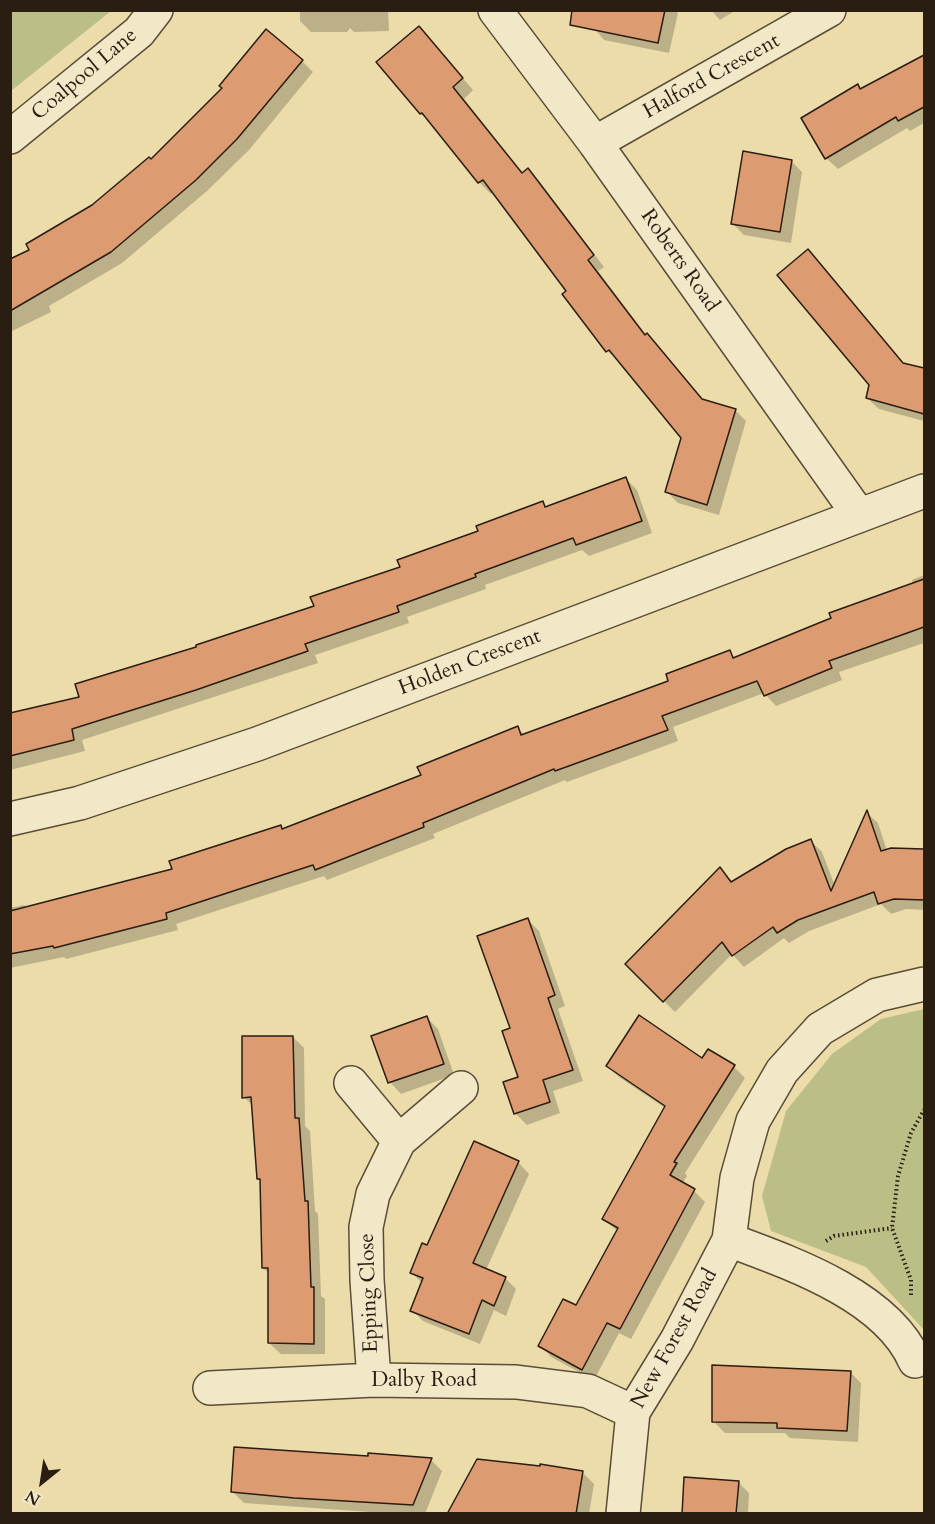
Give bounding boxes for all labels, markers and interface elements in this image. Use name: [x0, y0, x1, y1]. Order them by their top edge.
street label: Coalpool Lane: [27, 24, 143, 126]
street label: Halford Crescent: [639, 29, 785, 125]
street label: Roberts Road: [634, 205, 724, 317]
street label: Holden Crescent: [395, 624, 545, 702]
street label: Epping Close: [355, 1233, 385, 1353]
street label: New Forest Road: [626, 1265, 724, 1413]
street label: Dalby Road: [371, 1368, 477, 1394]
north arrow: [12, 1452, 72, 1512]
text: N: [21, 1485, 45, 1511]

